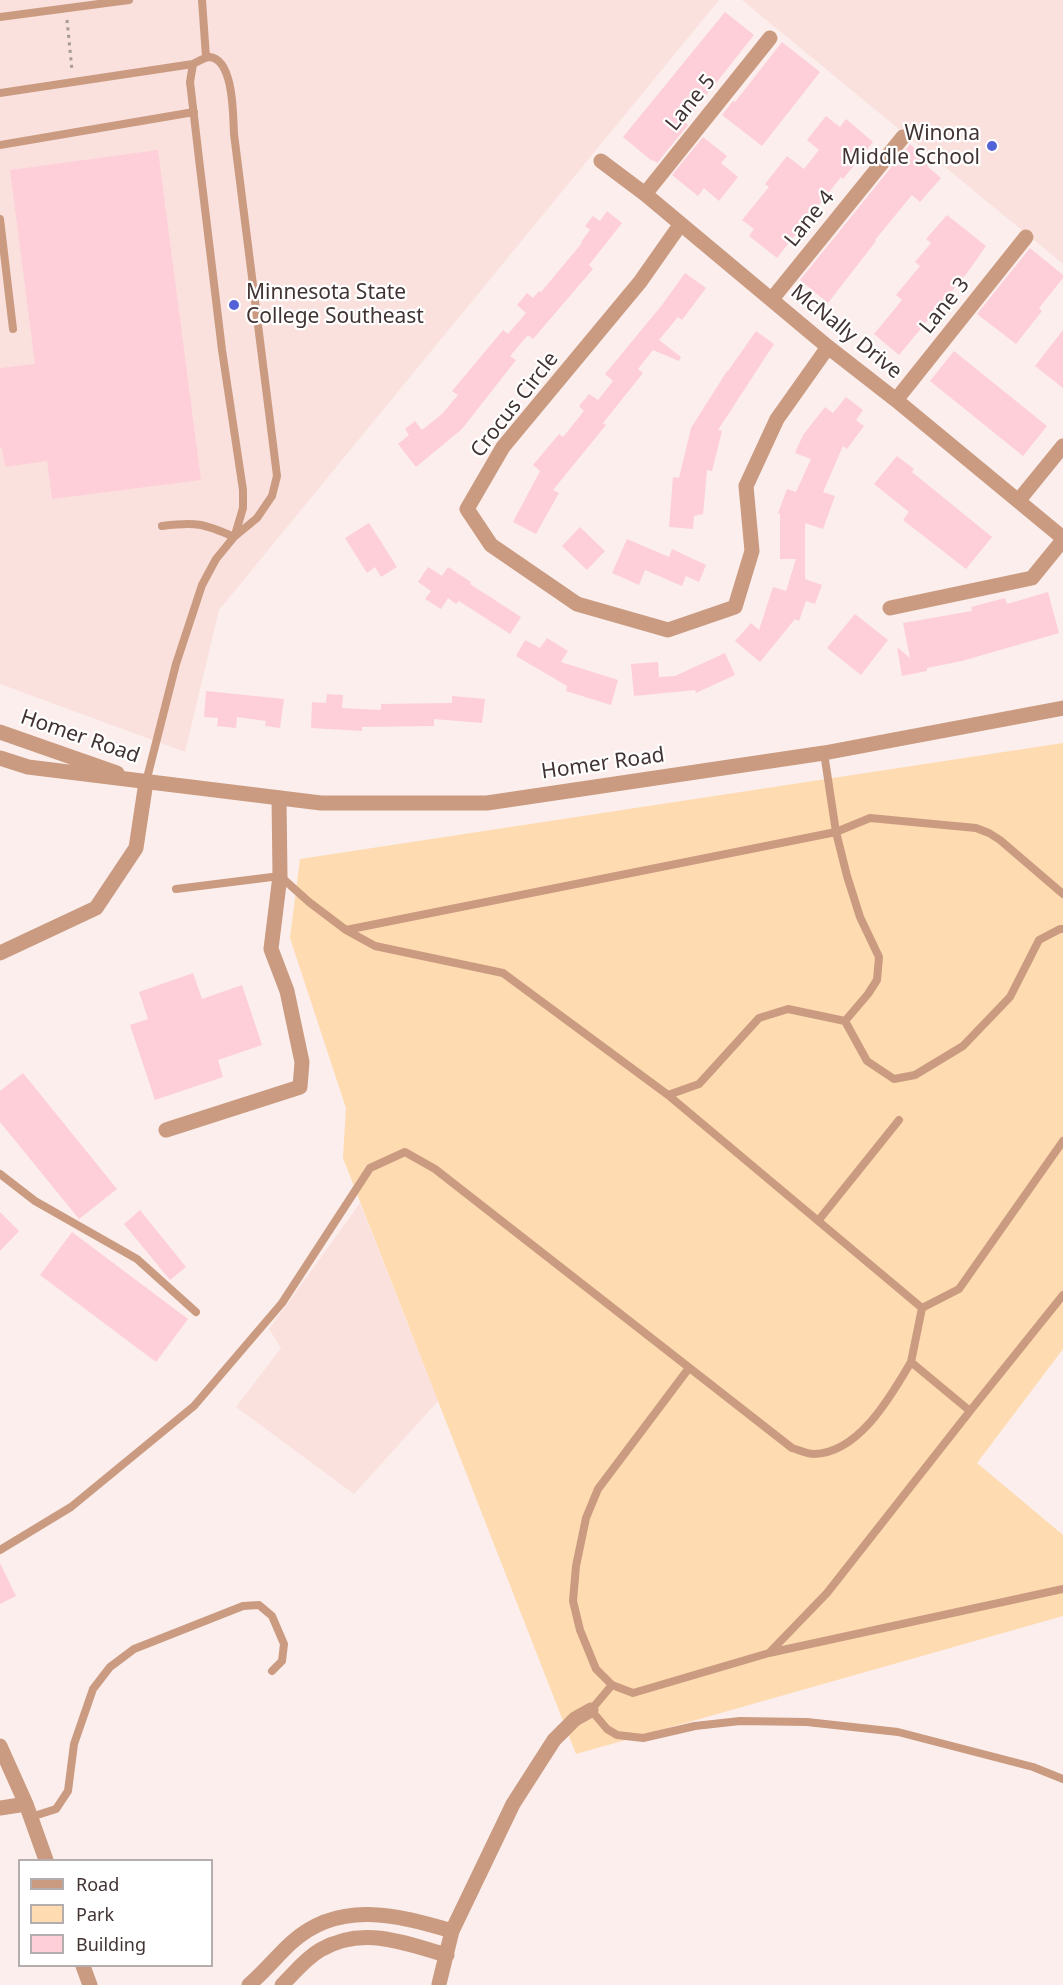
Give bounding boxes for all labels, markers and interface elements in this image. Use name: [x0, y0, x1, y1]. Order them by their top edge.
street label: Lane 5: [661, 70, 721, 136]
place label: Winona Middle School: [842, 121, 980, 171]
marker: Winona Middle School: [985, 139, 999, 153]
street label: Lane 4: [780, 186, 840, 252]
street label: Lane 3: [915, 273, 975, 339]
street label: McNally Drive: [785, 279, 907, 385]
place label: Minnesota State College Southeast: [246, 280, 424, 330]
marker: Minnesota State College Southeast: [227, 298, 241, 312]
street label: Crocus Circle: [466, 347, 564, 463]
street label: Homer Road: [17, 705, 143, 769]
street label: Homer Road: [540, 743, 666, 785]
legend: [18, 1859, 213, 1967]
text: Road: [76, 1872, 119, 1896]
text: Park: [76, 1902, 114, 1926]
text: Building: [76, 1932, 146, 1956]

